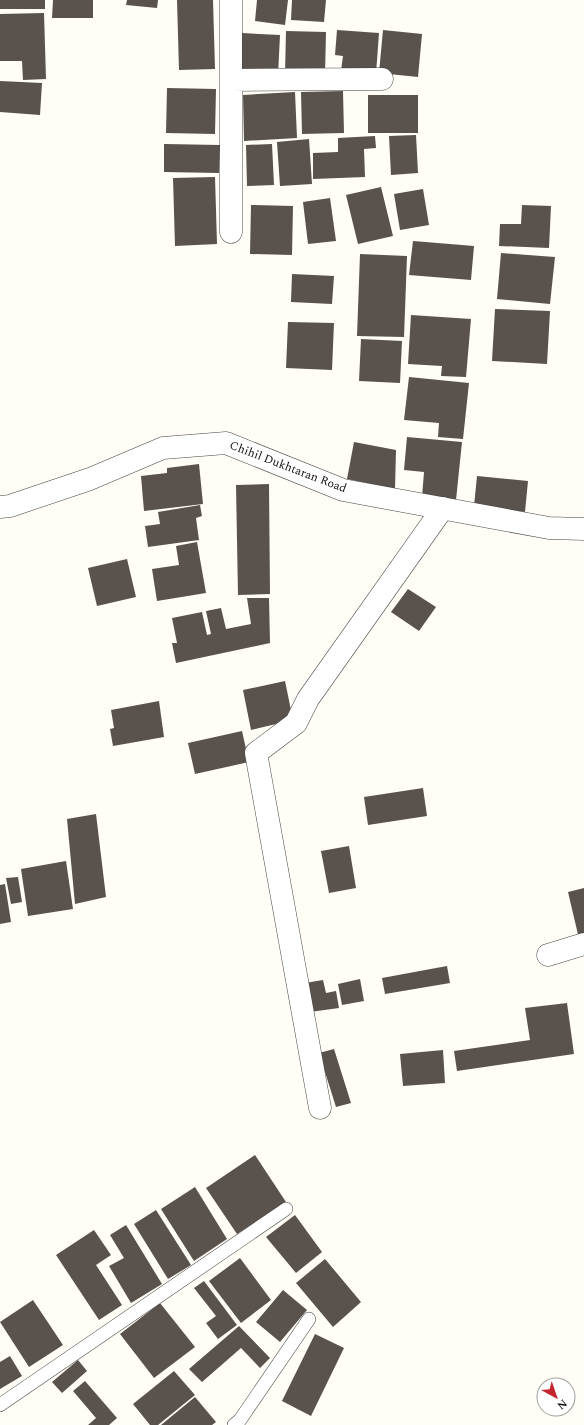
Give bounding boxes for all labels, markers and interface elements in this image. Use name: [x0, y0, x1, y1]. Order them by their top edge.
street label: Chihil Dukhtaran Road: [227, 436, 350, 498]
north arrow: [536, 1377, 576, 1417]
text: N: [553, 1395, 571, 1414]

